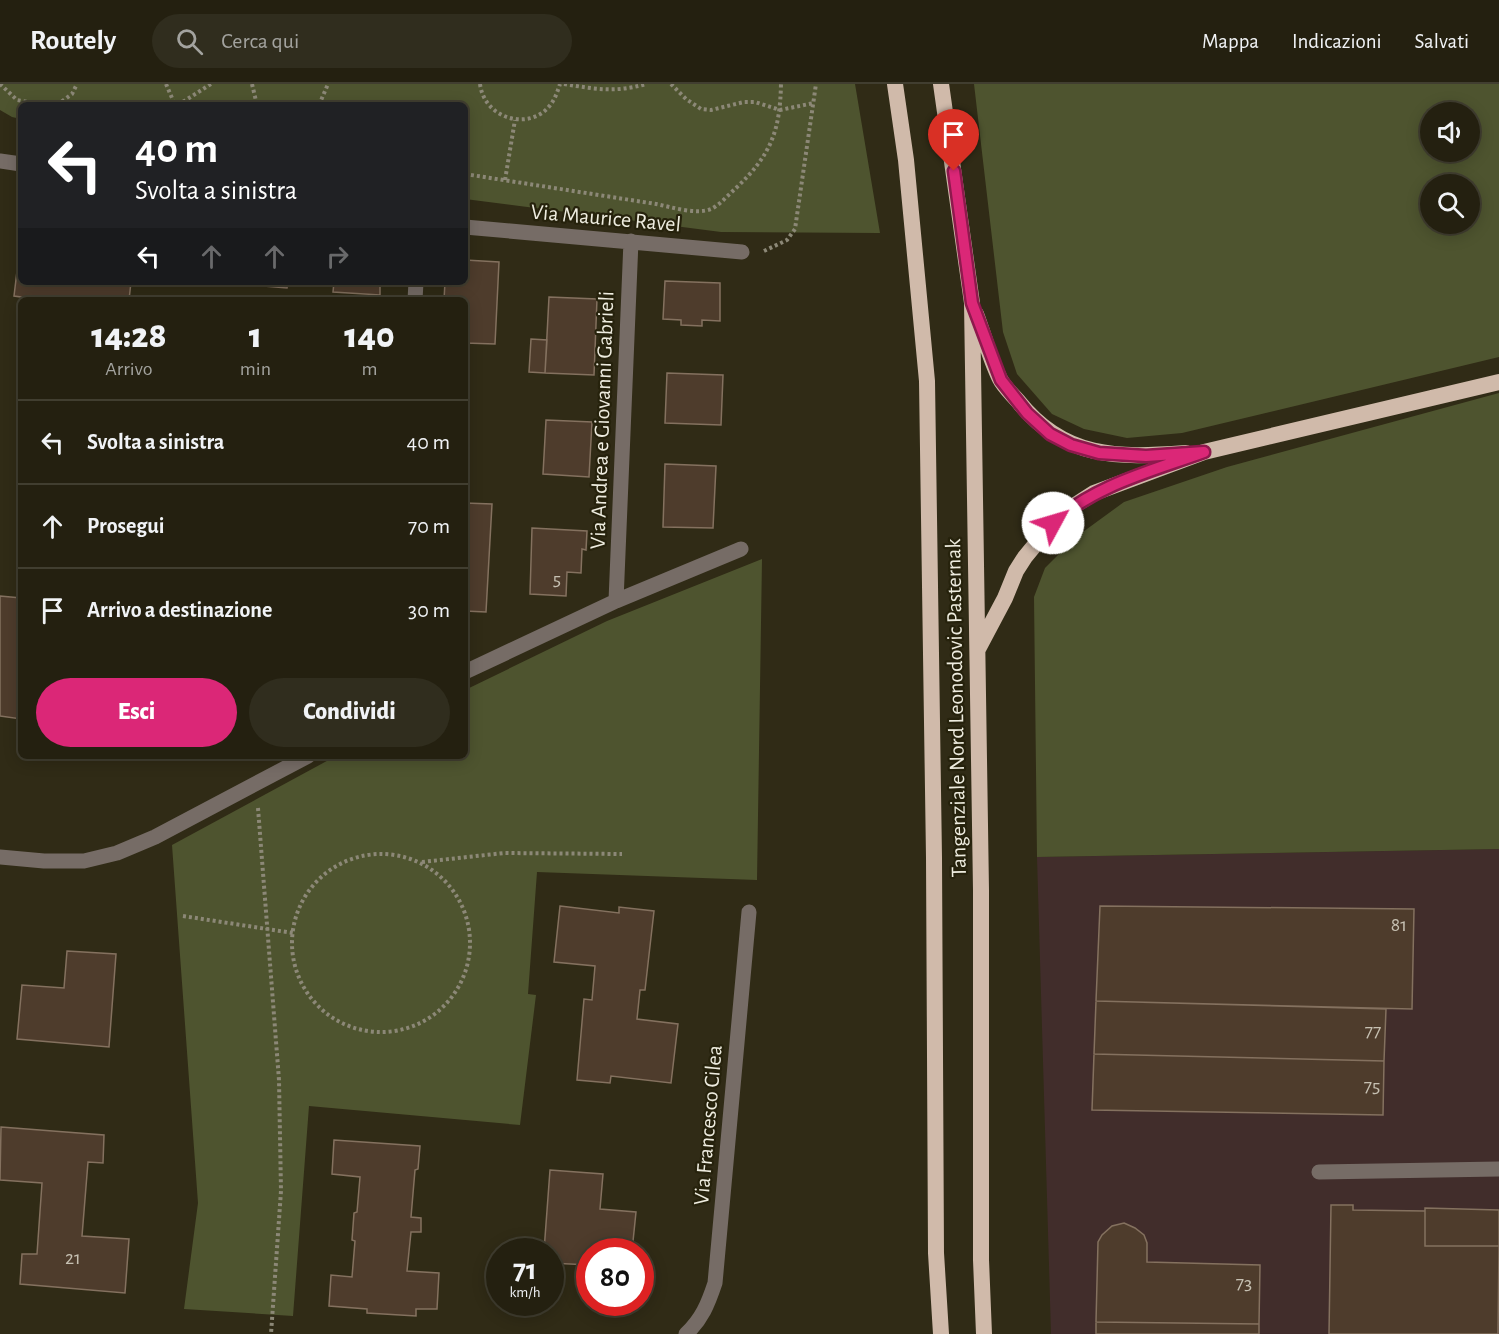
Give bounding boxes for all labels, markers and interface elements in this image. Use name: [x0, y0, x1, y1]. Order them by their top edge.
search box: [152, 14, 572, 68]
icon: search: [173, 25, 206, 58]
text: Routely: [30, 27, 116, 55]
text: Cerca qui: [221, 30, 299, 52]
text: Mappa: [1202, 31, 1259, 52]
text: Indicazioni: [1292, 31, 1382, 52]
text: Salvati: [1415, 31, 1469, 52]
map controls: [1420, 102, 1480, 234]
button: sound: [1420, 102, 1480, 162]
pin: [928, 109, 979, 171]
icon: arrive: [937, 118, 970, 151]
icon: left: [36, 126, 114, 204]
text: 40 m: [135, 128, 218, 170]
button: search: [1420, 174, 1480, 234]
text: Svolta a sinistra: [135, 177, 297, 204]
street label: Via Maurice Ravel: [530, 200, 682, 236]
icon: left: [132, 240, 165, 273]
icon: ahead: [195, 240, 228, 273]
icon: ahead: [258, 240, 291, 273]
icon: right: [321, 240, 354, 273]
street label: Via Andrea e Giovanni Gabrieli: [586, 290, 618, 550]
text: 14:28: [91, 318, 167, 354]
text: 1: [249, 318, 262, 354]
text: 140: [344, 318, 395, 354]
text: Arrivo: [105, 359, 152, 379]
text: min: [240, 359, 271, 379]
text: m: [362, 359, 378, 379]
icon: left: [36, 426, 69, 459]
text: Svolta a sinistra: [87, 431, 224, 453]
text: 40 m: [407, 431, 450, 453]
position arrow: [1021, 491, 1085, 555]
icon: ahead: [36, 510, 69, 543]
text: Prosegui: [87, 515, 164, 537]
text: 70 m: [408, 515, 450, 537]
street label: Tangenziale Nord Leonodovic Pasternak: [942, 538, 970, 878]
house number: 5: [553, 569, 561, 589]
icon: arrive: [36, 594, 69, 627]
text: Arrivo a destinazione: [87, 599, 272, 621]
text: 30 m: [408, 599, 450, 621]
button: Esci: [36, 678, 237, 747]
button: Condividi: [249, 678, 450, 747]
house number: 81: [1391, 915, 1407, 935]
house number: 77: [1365, 1021, 1381, 1041]
street label: Via Francesco Cilea: [690, 1044, 726, 1206]
house number: 75: [1364, 1076, 1380, 1096]
speed limit sign: 80: [576, 1238, 654, 1316]
house number: 21: [65, 1248, 81, 1268]
text: 71: [513, 1255, 537, 1285]
house number: 73: [1236, 1273, 1252, 1293]
text: km/h: [510, 1285, 540, 1300]

